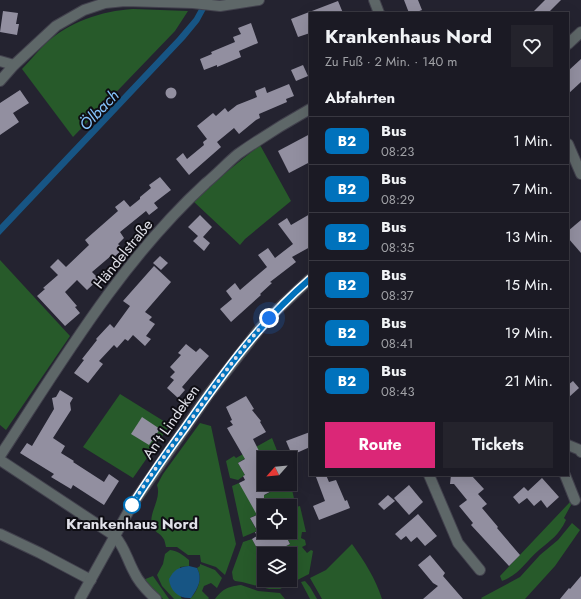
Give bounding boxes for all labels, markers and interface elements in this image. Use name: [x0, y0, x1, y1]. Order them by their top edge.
text: Krankenhaus Nord: [325, 23, 492, 50]
button: heart: [511, 25, 553, 67]
text: Zu Fuß · 2 Min. · 140 m: [325, 52, 457, 71]
water label: Ölbach: [74, 84, 124, 136]
text: Abfahrten: [325, 87, 395, 109]
text: Bus: [381, 120, 406, 142]
text: 1 Min.: [513, 130, 553, 152]
text: B2: [338, 131, 356, 151]
text: 08:23: [381, 142, 414, 161]
text: Bus: [381, 168, 406, 190]
text: 7 Min.: [512, 178, 553, 200]
text: B2: [338, 179, 356, 199]
text: 08:29: [381, 190, 415, 209]
street label: Händelstraße: [88, 214, 158, 293]
text: Bus: [381, 216, 406, 238]
text: 13 Min.: [505, 226, 553, 248]
text: B2: [338, 227, 356, 247]
text: 08:35: [381, 238, 414, 257]
text: Bus: [381, 264, 406, 286]
text: 15 Min.: [505, 274, 553, 296]
text: B2: [338, 275, 356, 295]
text: 08:37: [381, 286, 414, 305]
your location: [259, 308, 279, 328]
text: Bus: [381, 312, 406, 334]
text: 19 Min.: [505, 322, 553, 344]
text: B2: [338, 323, 356, 343]
text: 08:41: [381, 334, 413, 353]
text: Bus: [381, 360, 406, 382]
text: 21 Min.: [505, 370, 553, 392]
text: B2: [338, 371, 356, 391]
street label: An't Lindeken: [137, 380, 205, 464]
text: 08:43: [381, 382, 414, 401]
button: Route: [325, 422, 435, 468]
button: Tickets: [443, 422, 553, 468]
north arrow: [257, 451, 297, 491]
map controls: [257, 451, 297, 587]
marker: Krankenhaus Nord: [123, 496, 141, 514]
button: locate: [257, 499, 297, 539]
place label: Krankenhaus Nord: [66, 513, 198, 535]
button: layers: [257, 547, 297, 587]

